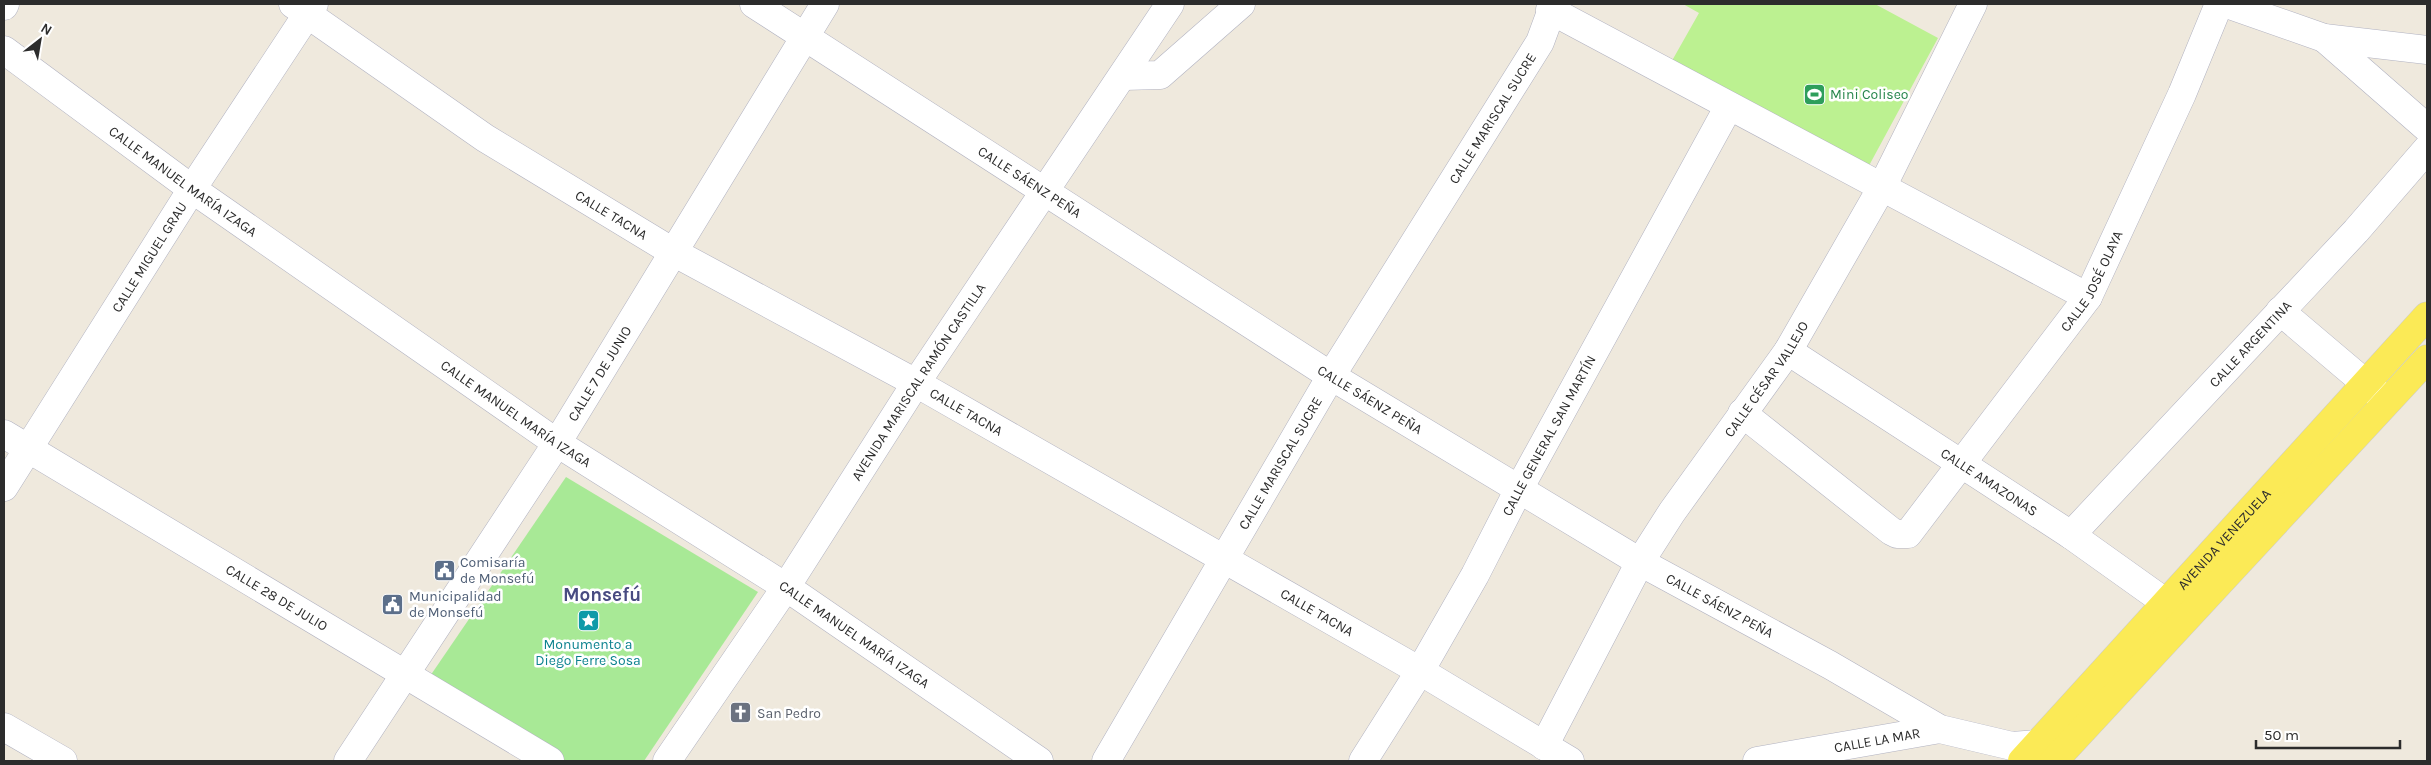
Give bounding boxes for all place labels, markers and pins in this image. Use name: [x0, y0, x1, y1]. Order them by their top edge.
sports icon: Mini Coliseo: [1802, 82, 1826, 106]
place label: Mini Coliseo: [1830, 86, 1909, 103]
place label: Comisaría de Monsefú: [460, 554, 535, 587]
public building icon: Comisaría de Monsefú: [432, 558, 456, 582]
place label: Municipalidad de Monsefú: [409, 588, 502, 621]
public building icon: Municipalidad de Monsefú: [381, 592, 405, 616]
place icon: Monumento a Diego Ferre Sosa: [576, 609, 600, 633]
place label: Monumento a Diego Ferre Sosa: [535, 636, 641, 669]
church icon: San Pedro: [729, 701, 753, 725]
place label: San Pedro: [757, 705, 821, 722]

